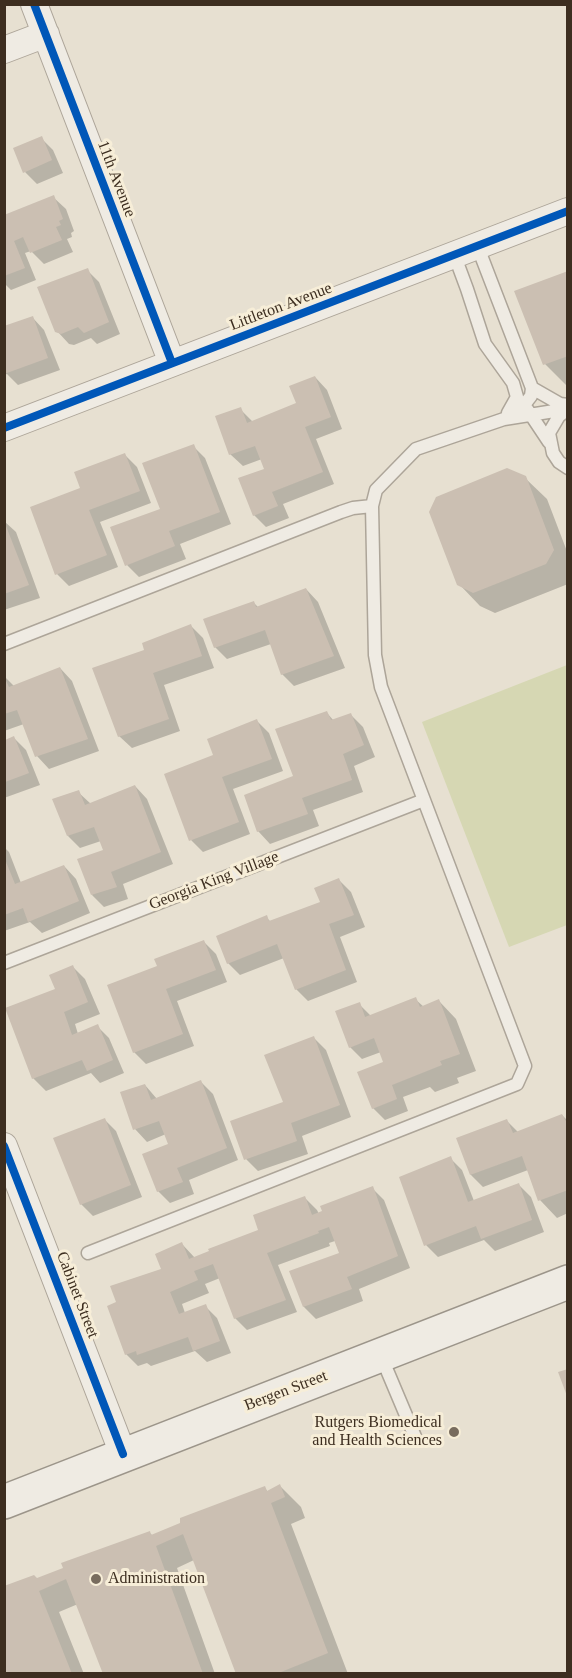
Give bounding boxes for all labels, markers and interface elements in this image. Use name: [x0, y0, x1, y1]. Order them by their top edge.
street label: 11th Avenue: [93, 138, 139, 220]
street label: Littleton Avenue: [227, 279, 335, 335]
street label: Georgia King Village: [146, 847, 282, 915]
street label: Cabinet Street: [52, 1249, 102, 1341]
street label: Bergen Street: [242, 1366, 330, 1416]
place label: Rutgers Biomedical and Health Sciences: [312, 1413, 442, 1451]
marker: Rutgers Biomedical and Health Sciences: [447, 1425, 461, 1439]
place label: Administration: [108, 1569, 205, 1589]
marker: Administration: [89, 1572, 103, 1586]

